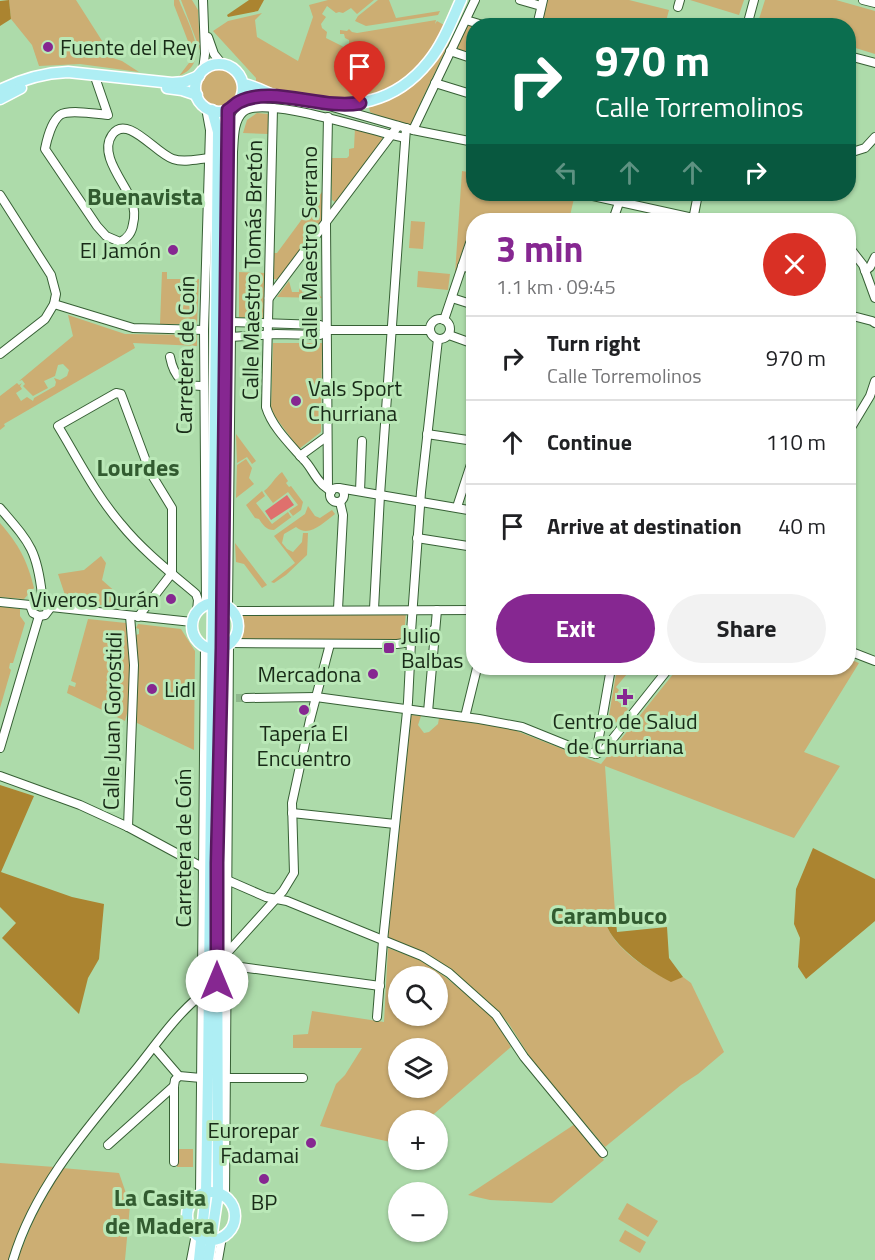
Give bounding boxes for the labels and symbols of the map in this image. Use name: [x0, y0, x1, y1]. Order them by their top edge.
place label: Fuente del Rey: [60, 30, 197, 64]
marker: Fuente del Rey: [41, 40, 55, 54]
pin: [334, 41, 385, 103]
street label: Calle Maestro Tomás Bretón: [233, 140, 271, 400]
street label: Calle Maestro Serrano: [292, 146, 326, 350]
district label: Buenavista: [87, 178, 203, 214]
place label: El Jamón: [80, 233, 161, 267]
marker: El Jamón: [166, 243, 180, 257]
street label: Carretera de Coín: [167, 275, 203, 435]
place label: Vals Sport Churriana: [308, 371, 402, 430]
marker: Vals Sport Churriana: [289, 394, 303, 408]
district label: Lourdes: [96, 449, 180, 485]
place label: Viveros Durán: [29, 582, 159, 616]
marker: Viveros Durán: [164, 592, 178, 606]
place label: Julio Balbas: [401, 618, 463, 677]
street label: Calle Juan Gorostidi: [93, 632, 131, 810]
marker: Julio Balbas: [382, 641, 396, 655]
place label: Mercadona: [257, 657, 361, 691]
marker: Mercadona: [366, 667, 380, 681]
place label: Lidl: [164, 672, 196, 706]
marker: Lidl: [145, 682, 159, 696]
marker: Centro de Salud de Churriana: [616, 688, 634, 706]
marker: Tapería El Encuentro: [297, 703, 311, 717]
place label: Centro de Salud de Churriana: [552, 704, 698, 763]
place label: Tapería El Encuentro: [257, 716, 351, 775]
street label: Carretera de Coín: [166, 769, 200, 927]
district label: Carambuco: [551, 897, 667, 933]
position arrow: [185, 949, 249, 1013]
place label: Eurorepar Fadamai: [208, 1113, 299, 1172]
marker: Eurorepar Fadamai: [304, 1136, 318, 1150]
marker: BP: [257, 1172, 271, 1186]
district label: La Casita de Madera: [105, 1179, 215, 1243]
place label: BP: [251, 1185, 277, 1219]

